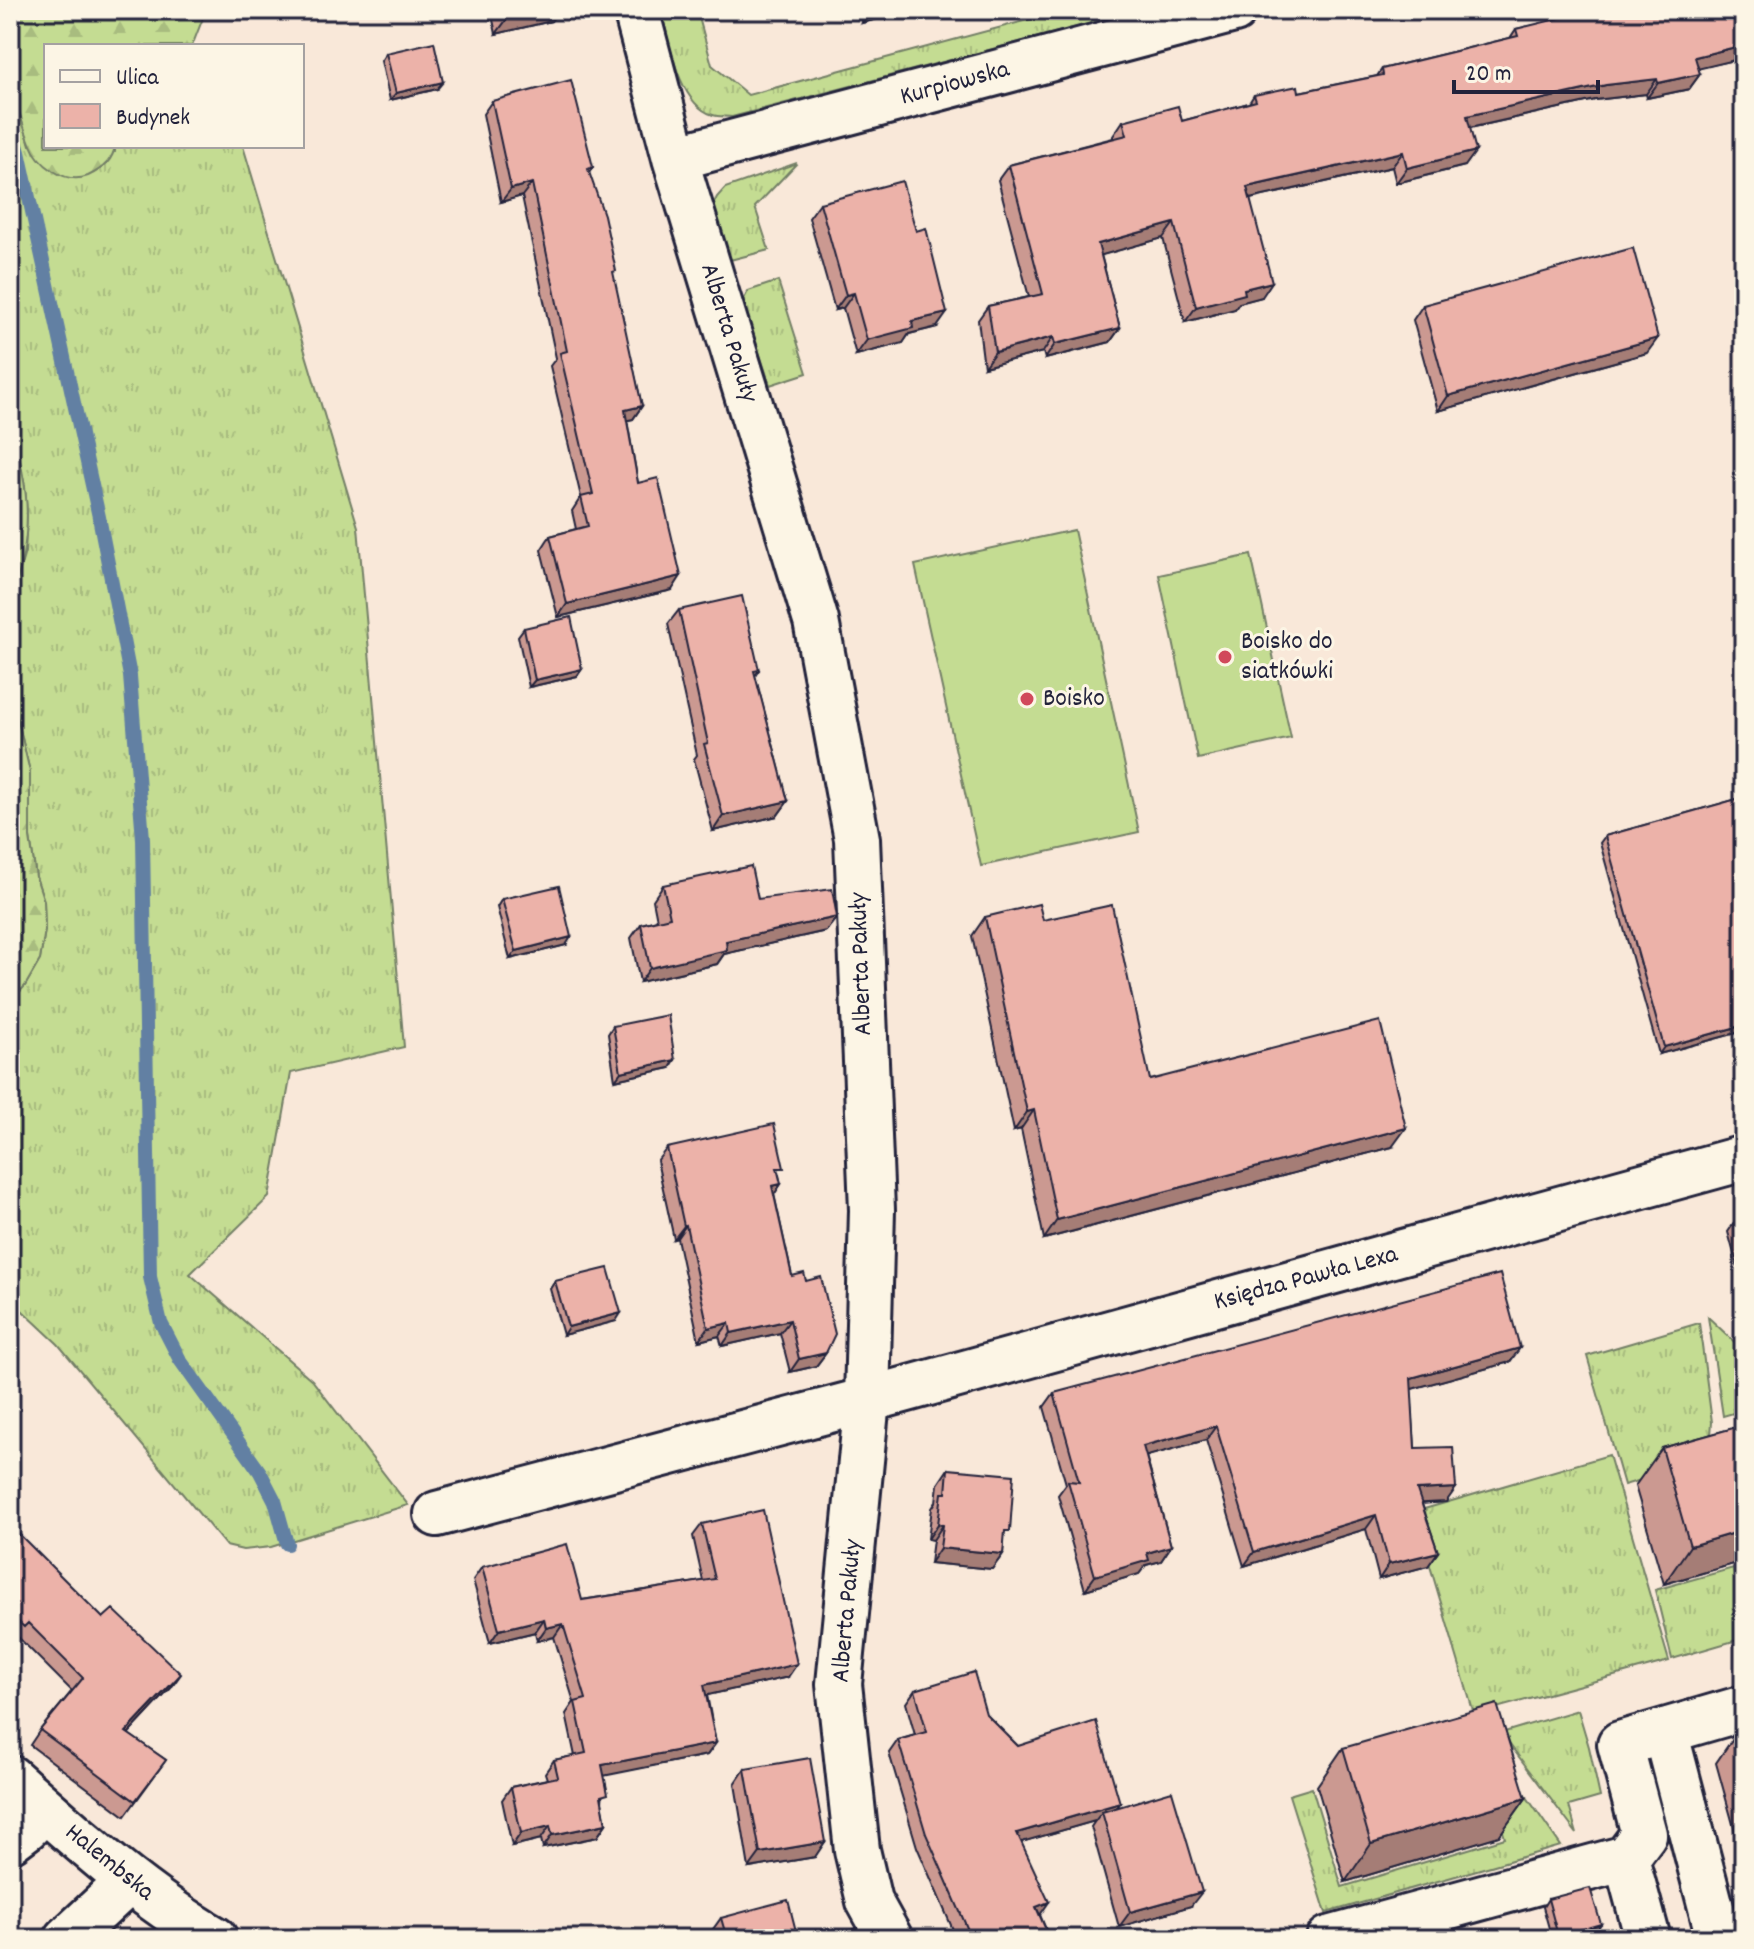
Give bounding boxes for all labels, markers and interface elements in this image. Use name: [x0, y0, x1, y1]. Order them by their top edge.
legend: [44, 44, 304, 148]
scale bar: [1454, 44, 1598, 94]
street label: Kurpiowska: [896, 51, 1015, 116]
text: 20 m: [1466, 58, 1512, 92]
text: Ulica: [116, 62, 159, 96]
text: Budynek: [116, 102, 190, 136]
street label: Alberta Pakuły: [689, 259, 767, 407]
place label: Boisko do siatkówki: [1241, 624, 1333, 691]
marker: Boisko do siatkówki: [1216, 648, 1234, 666]
place label: Boisko: [1043, 681, 1105, 718]
marker: Boisko: [1018, 690, 1036, 708]
street label: Alberta Pakuły: [841, 891, 883, 1036]
street label: Księdza Pawła Lexa: [1210, 1236, 1403, 1321]
street label: Alberta Pakuły: [823, 1537, 873, 1684]
street label: Halembska: [56, 1815, 162, 1911]

